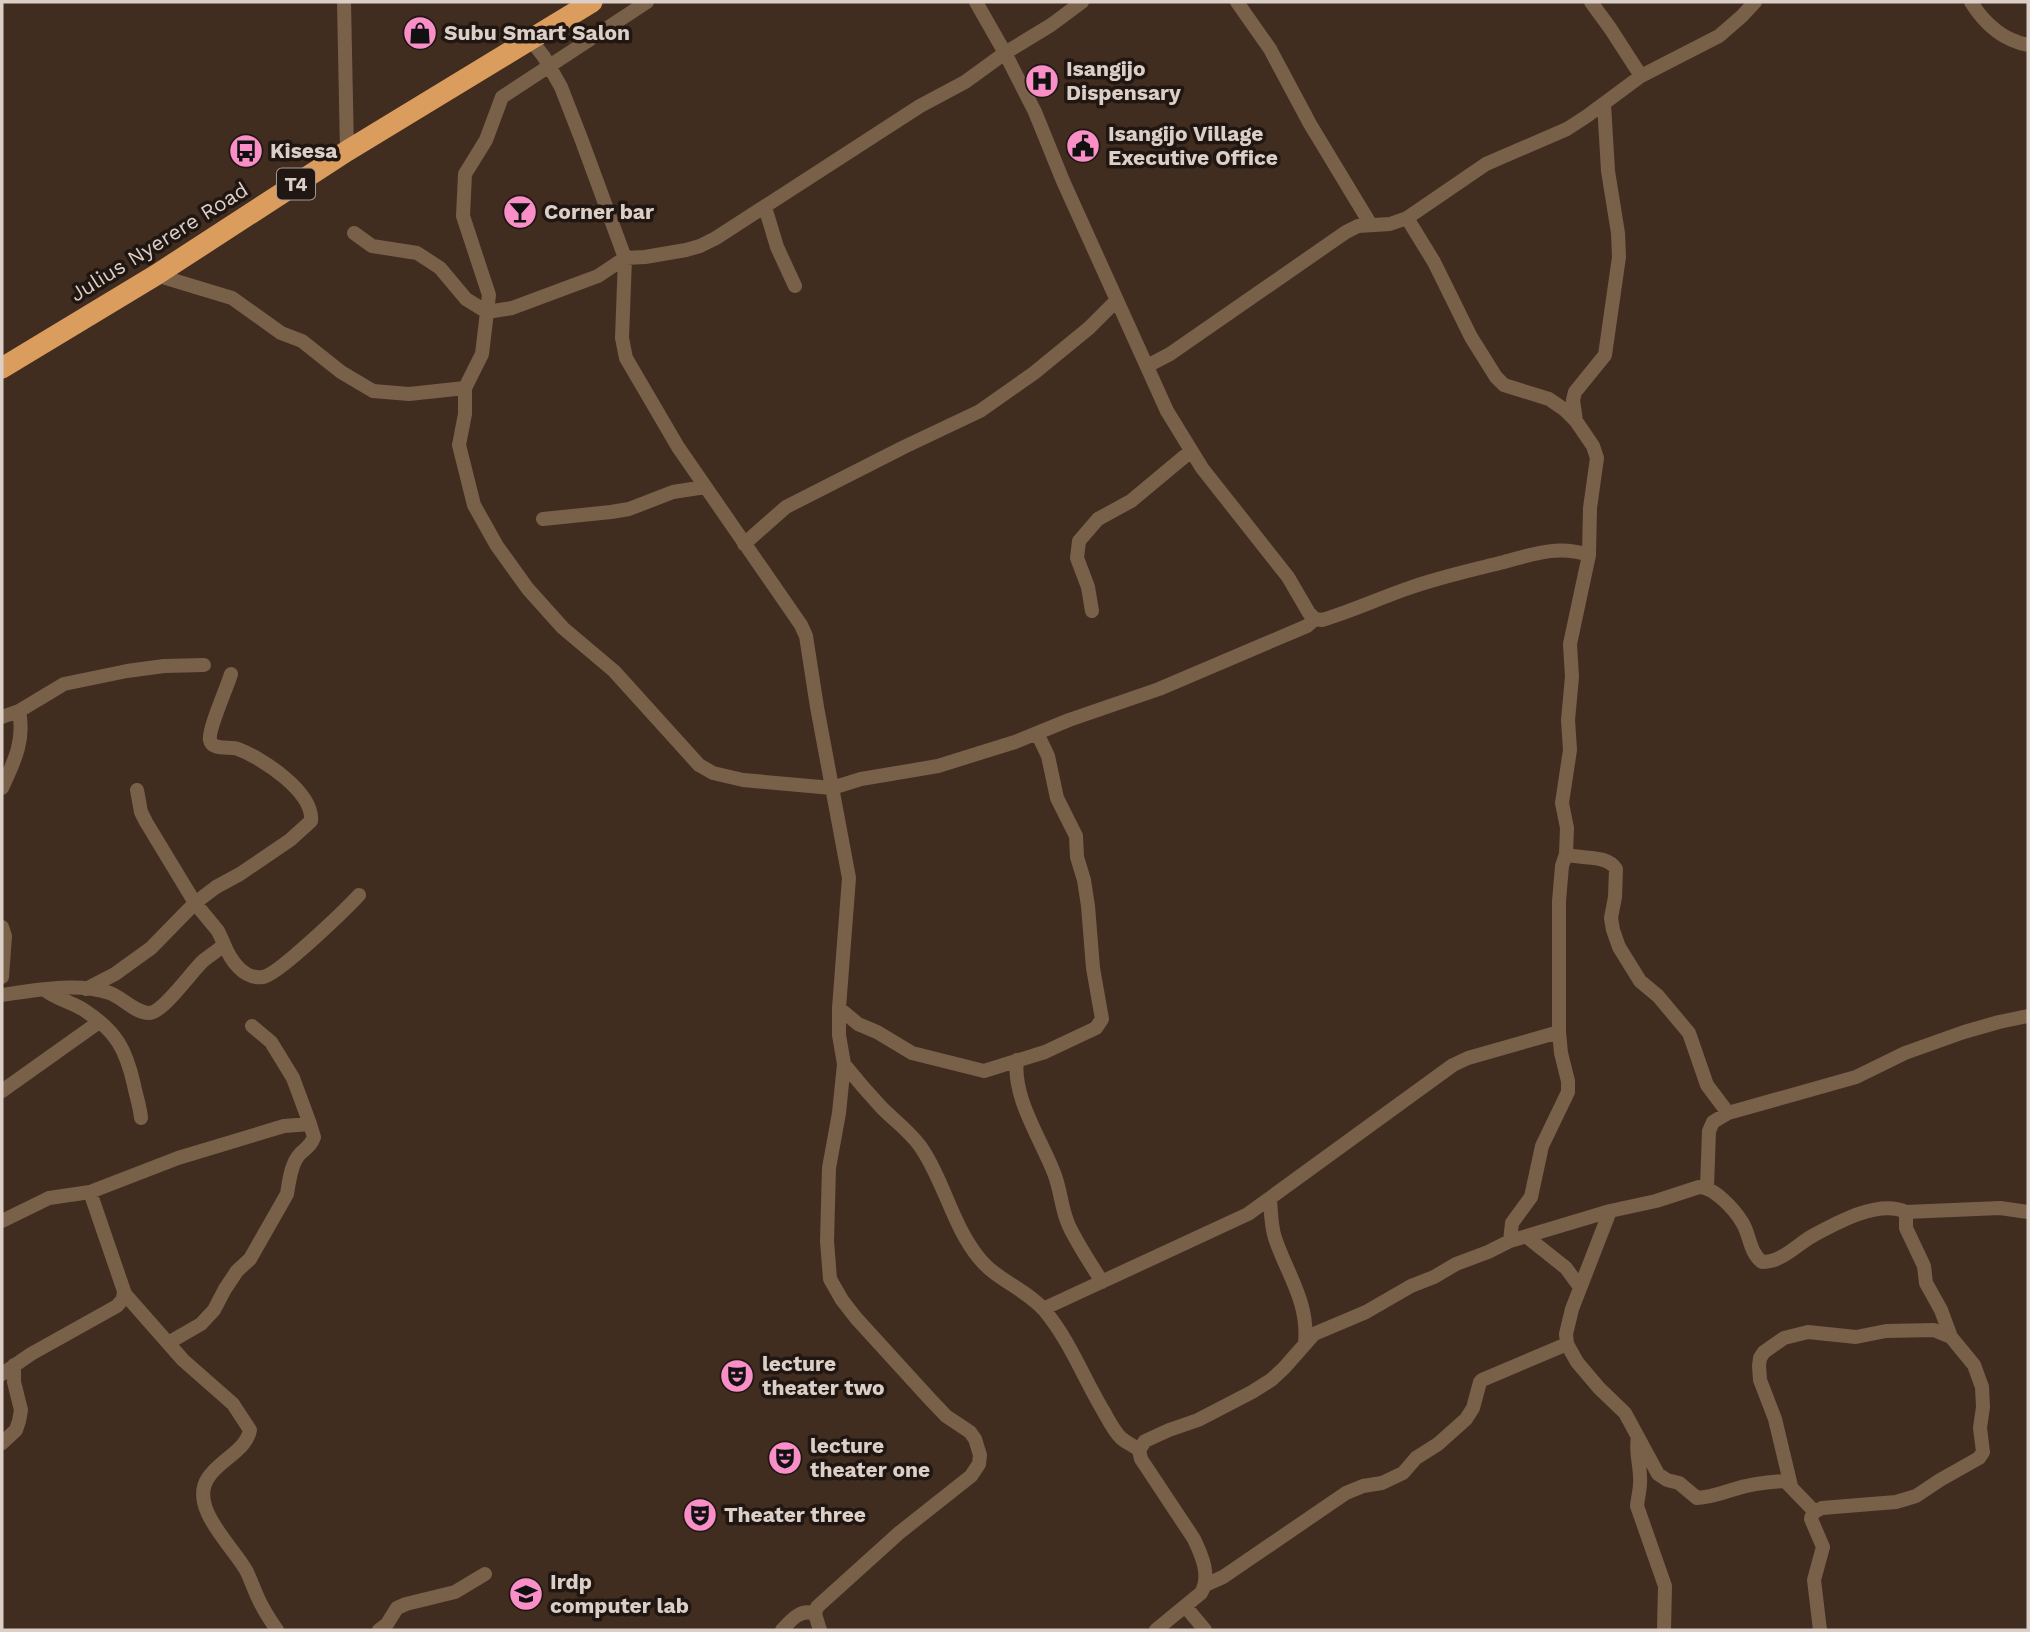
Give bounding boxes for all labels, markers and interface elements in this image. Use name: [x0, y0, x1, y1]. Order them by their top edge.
shop icon: Subu Smart Salon: [401, 14, 439, 52]
place label: Subu Smart Salon: [444, 20, 630, 45]
place label: Isangijo Dispensary: [1066, 56, 1181, 105]
hospital icon: Isangijo Dispensary: [1023, 62, 1061, 100]
place label: Isangijo Village Executive Office: [1108, 121, 1278, 170]
public building icon: Isangijo Village Executive Office: [1064, 127, 1102, 165]
bus stop icon: Kisesa: [227, 132, 265, 170]
place label: Kisesa: [270, 138, 338, 163]
road number: T4: [277, 168, 315, 200]
street label: Julius Nyerere Road: [65, 177, 252, 307]
bar icon: Corner bar: [501, 193, 539, 231]
place label: Corner bar: [544, 199, 654, 224]
place label: lecture theater two: [762, 1351, 885, 1400]
theatre icon: lecture theater two: [718, 1357, 756, 1395]
place label: lecture theater one: [810, 1433, 930, 1482]
theatre icon: lecture theater one: [766, 1439, 804, 1477]
theatre icon: Theater three: [681, 1496, 719, 1534]
place label: Theater three: [724, 1502, 866, 1527]
place label: Irdp computer lab: [550, 1569, 689, 1618]
school or university icon: Irdp computer lab: [507, 1575, 545, 1613]

